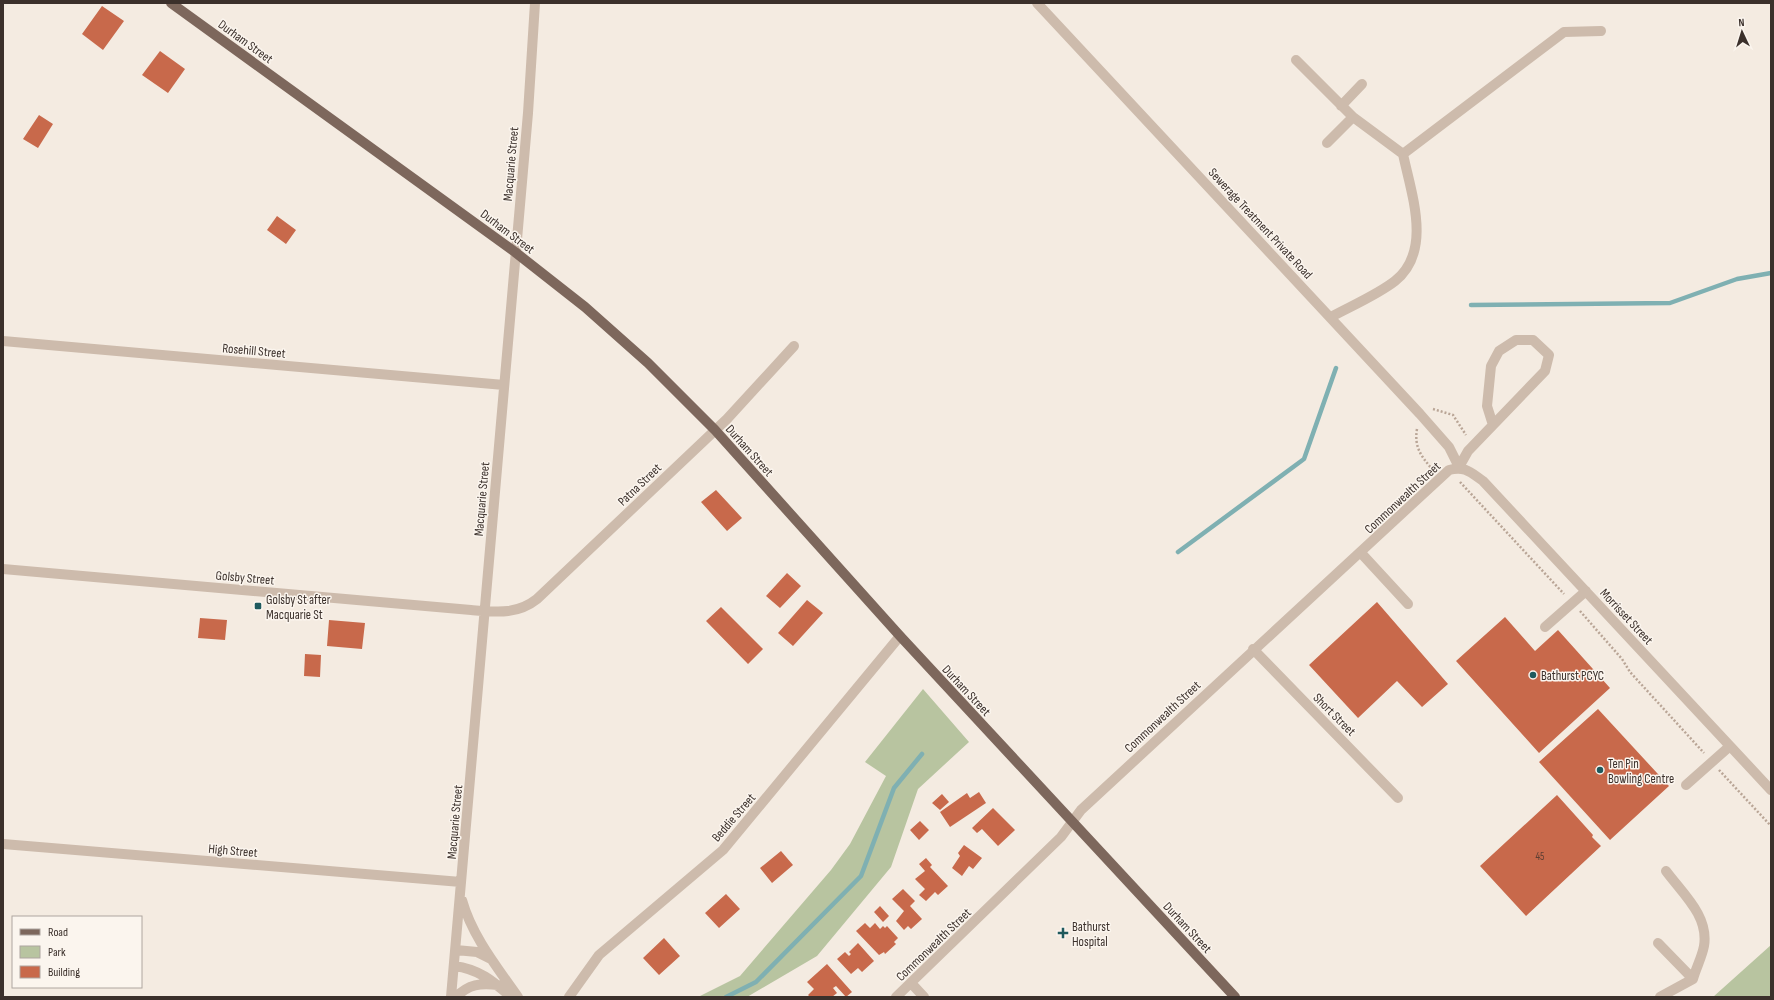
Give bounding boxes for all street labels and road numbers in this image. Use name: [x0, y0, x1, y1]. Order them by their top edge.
street label: Durham Street: [215, 17, 276, 67]
street label: Macquarie Street: [500, 126, 522, 202]
street label: Sewerage Treatment Private Road: [1205, 165, 1316, 282]
street label: Durham Street: [477, 206, 538, 257]
street label: Rosehill Street: [222, 340, 286, 362]
street label: Durham Street: [722, 422, 777, 480]
street label: Commonwealth Street: [1361, 458, 1444, 537]
street label: Patna Street: [615, 460, 665, 509]
street label: Macquarie Street: [471, 461, 493, 537]
street label: Golsby Street: [215, 567, 275, 589]
street label: Morrisset Street: [1596, 585, 1656, 648]
street label: Durham Street: [939, 662, 994, 720]
street label: Commonwealth Street: [1121, 677, 1204, 756]
street label: Short Street: [1310, 690, 1359, 739]
street label: Macquarie Street: [444, 784, 466, 860]
street label: Beddie Street: [708, 790, 759, 845]
street label: High Street: [208, 841, 258, 861]
street label: Durham Street: [1160, 899, 1215, 957]
street label: Commonwealth Street: [893, 905, 975, 985]

